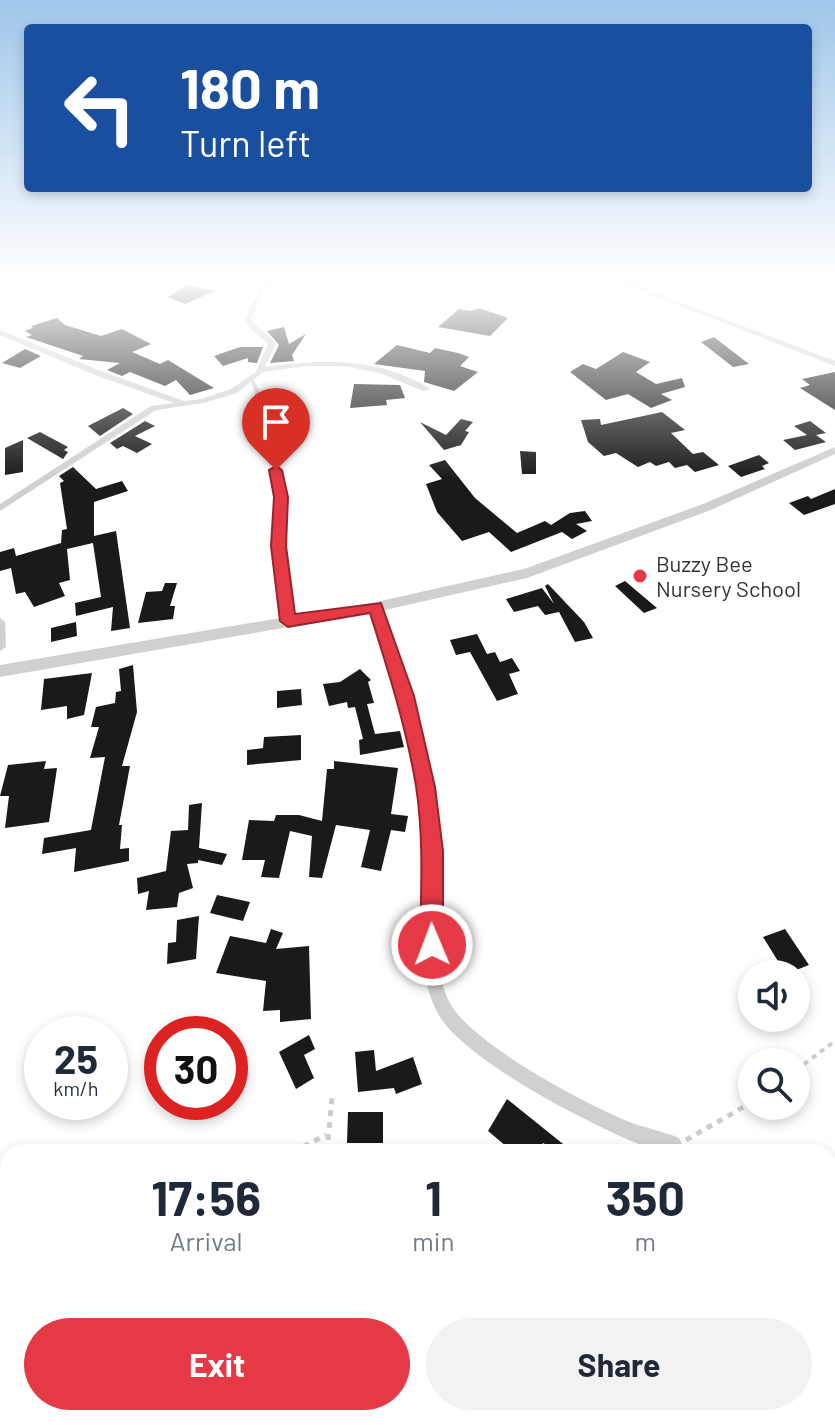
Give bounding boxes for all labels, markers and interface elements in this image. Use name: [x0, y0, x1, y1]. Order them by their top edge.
text: 180 m: [180, 53, 320, 120]
icon: left: [48, 56, 152, 160]
text: Turn left: [180, 121, 311, 164]
pin: [242, 388, 310, 470]
icon: arrive: [254, 400, 298, 444]
place label: Buzzy Bee Nursery School: [656, 550, 801, 601]
marker: Buzzy Bee Nursery School: [631, 567, 649, 585]
position arrow: [390, 903, 474, 987]
map controls: [738, 960, 810, 1120]
button: sound: [738, 960, 810, 1032]
speed limit sign: 30: [144, 1016, 248, 1120]
text: 25: [54, 1034, 98, 1082]
button: search: [738, 1048, 810, 1120]
text: km/h: [53, 1076, 99, 1100]
text: 17:56: [151, 1168, 261, 1226]
text: 1: [425, 1168, 442, 1226]
text: 350: [606, 1168, 685, 1226]
text: Arrival: [170, 1225, 242, 1256]
text: min: [412, 1225, 454, 1256]
text: m: [634, 1225, 656, 1256]
button: Exit: [24, 1318, 410, 1410]
button: Share: [426, 1318, 812, 1410]

